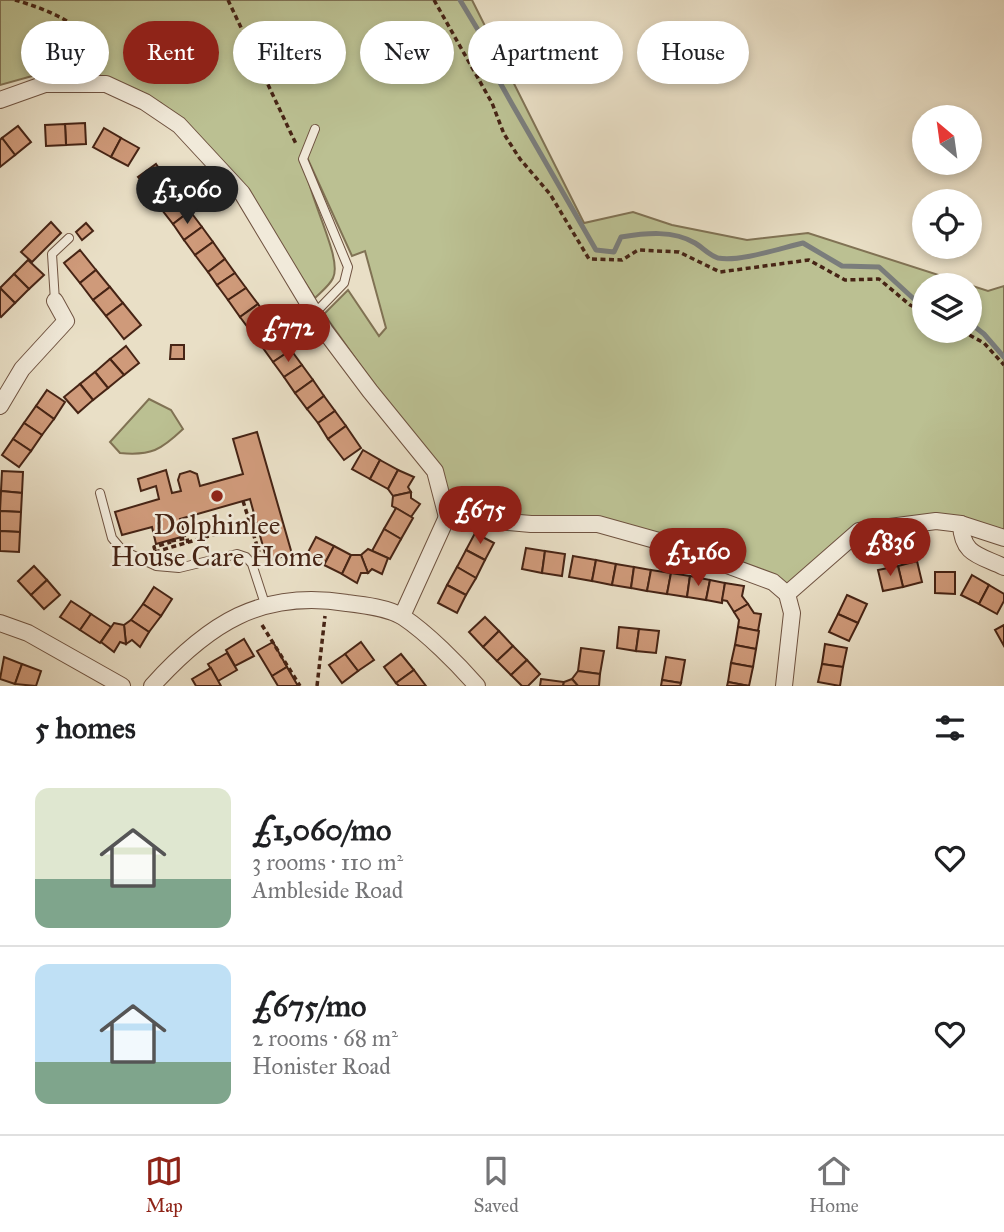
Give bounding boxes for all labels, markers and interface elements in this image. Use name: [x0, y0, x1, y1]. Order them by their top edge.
chip: Buy: [21, 21, 109, 84]
chip: Rent: [123, 21, 219, 84]
chip: Filters: [233, 21, 346, 84]
chip: New: [360, 21, 454, 84]
chip: Apartment: [468, 21, 623, 84]
chip: House: [637, 21, 749, 84]
north arrow: [912, 105, 982, 175]
map controls: [912, 105, 982, 343]
pin: £1,060: [130, 166, 244, 226]
text: £1,060: [152, 175, 222, 203]
button: locate: [912, 189, 982, 259]
button: layers: [912, 273, 982, 343]
pin: £772: [247, 304, 329, 364]
text: £772: [262, 313, 314, 341]
pin: £675: [439, 486, 521, 546]
marker: Dolphinlee House Care Home: [209, 488, 225, 504]
text: £675: [455, 495, 505, 523]
place label: Dolphinlee House Care Home: [110, 507, 324, 574]
pin: £836: [849, 518, 931, 578]
text: £836: [865, 527, 915, 555]
pin: £1,160: [641, 528, 755, 588]
text: £1,160: [665, 537, 731, 565]
icon: filters: [931, 709, 969, 747]
text: 5 homes: [35, 710, 136, 746]
text: £1,060/mo: [252, 812, 391, 848]
icon: home: [91, 816, 175, 900]
icon: heart: [931, 839, 969, 877]
text: 3 rooms · 110 m²: [252, 848, 403, 876]
text: Ambleside Road: [252, 876, 403, 904]
text: £675/mo: [252, 988, 366, 1024]
icon: home: [91, 992, 175, 1076]
icon: heart: [931, 1015, 969, 1053]
text: 2 rooms · 68 m²: [252, 1024, 398, 1052]
text: Honister Road: [252, 1052, 391, 1080]
tab: Map: [145, 1152, 183, 1217]
tab: Saved: [474, 1152, 519, 1217]
tab: Home: [809, 1152, 859, 1217]

